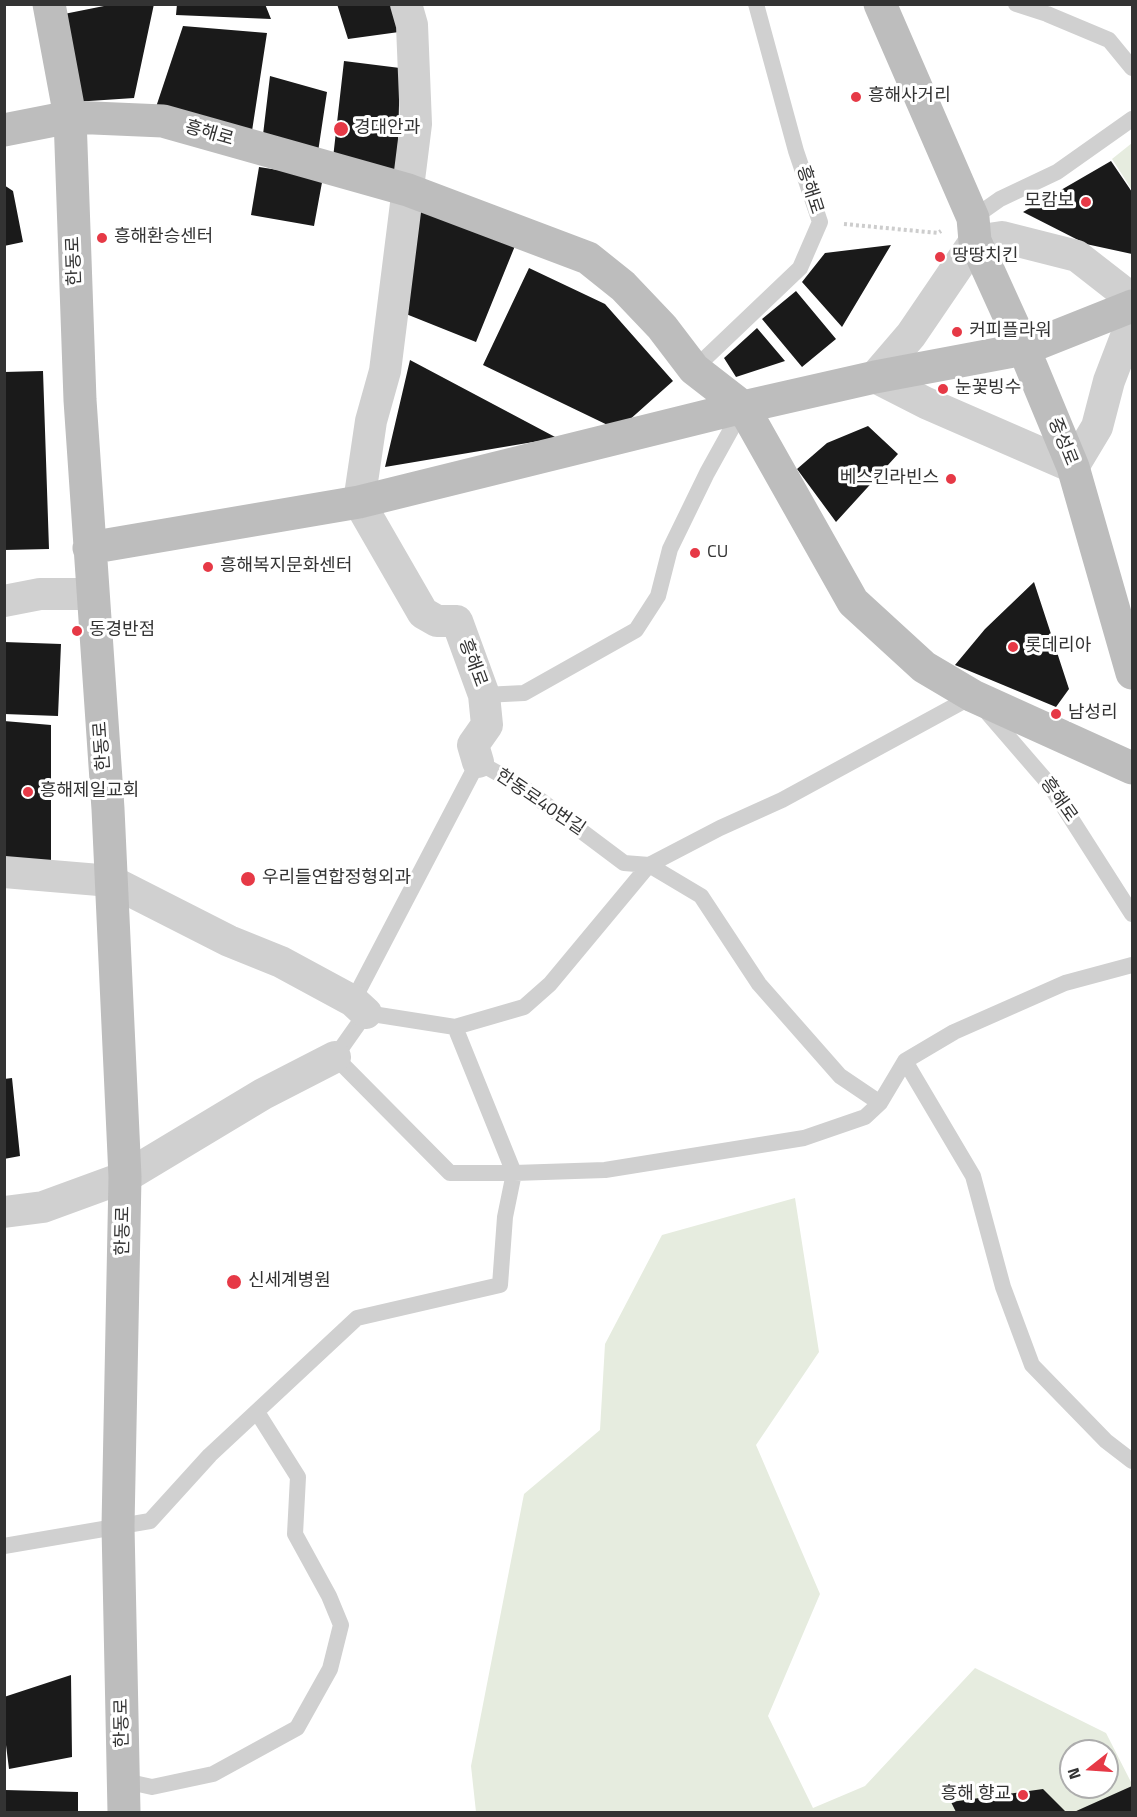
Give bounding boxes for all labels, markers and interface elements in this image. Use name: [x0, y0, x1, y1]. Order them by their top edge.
place label: 흥해사거리: [868, 86, 951, 108]
marker: 흥해사거리: [849, 90, 863, 104]
street label: 흥해로: [182, 117, 236, 151]
place label: 경대안과: [354, 118, 420, 140]
marker: 경대안과: [332, 120, 350, 138]
street label: 흥해로: [791, 163, 827, 217]
place label: 모캄보: [1024, 191, 1074, 213]
marker: 모캄보: [1079, 195, 1093, 209]
place label: 흥해환승센터: [114, 227, 213, 249]
marker: 흥해환승센터: [95, 231, 109, 245]
street label: 한동로: [63, 236, 87, 286]
place label: 땅땅치킨: [952, 246, 1018, 268]
marker: 땅땅치킨: [933, 250, 947, 264]
place label: 커피플라워: [969, 321, 1052, 343]
marker: 커피플라워: [950, 325, 964, 339]
place label: 눈꽃빙수: [955, 378, 1021, 400]
marker: 눈꽃빙수: [936, 382, 950, 396]
street label: 중성로: [1043, 415, 1081, 469]
place label: 베스킨라빈스: [840, 468, 939, 490]
marker: 베스킨라빈스: [944, 472, 958, 486]
place label: CU: [707, 542, 728, 564]
marker: CU: [688, 546, 702, 560]
place label: 흥해복지문화센터: [220, 556, 352, 578]
marker: 흥해복지문화센터: [201, 560, 215, 574]
place label: 동경반점: [89, 620, 155, 642]
marker: 동경반점: [70, 624, 84, 638]
street label: 흥해로: [453, 636, 491, 690]
place label: 롯데리아: [1025, 636, 1091, 658]
marker: 롯데리아: [1006, 640, 1020, 654]
place label: 남성리: [1068, 703, 1118, 725]
marker: 남성리: [1049, 707, 1063, 721]
street label: 한동로: [90, 720, 116, 772]
street label: 한동로40번길: [491, 765, 589, 841]
street label: 흥해로: [1035, 773, 1081, 827]
place label: 흥해제일교회: [40, 781, 139, 803]
marker: 흥해제일교회: [21, 785, 35, 799]
place label: 우리들연합정형외과: [262, 868, 411, 890]
marker: 우리들연합정형외과: [239, 870, 257, 888]
street label: 한동로: [113, 1206, 135, 1256]
place label: 신세계병원: [248, 1271, 331, 1293]
marker: 신세계병원: [225, 1273, 243, 1291]
street label: 한동로: [112, 1698, 134, 1748]
north arrow: [1059, 1739, 1119, 1799]
text: N: [1061, 1765, 1087, 1782]
place label: 흥해 향교: [941, 1784, 1011, 1806]
marker: 흥해 향교: [1016, 1788, 1030, 1802]

